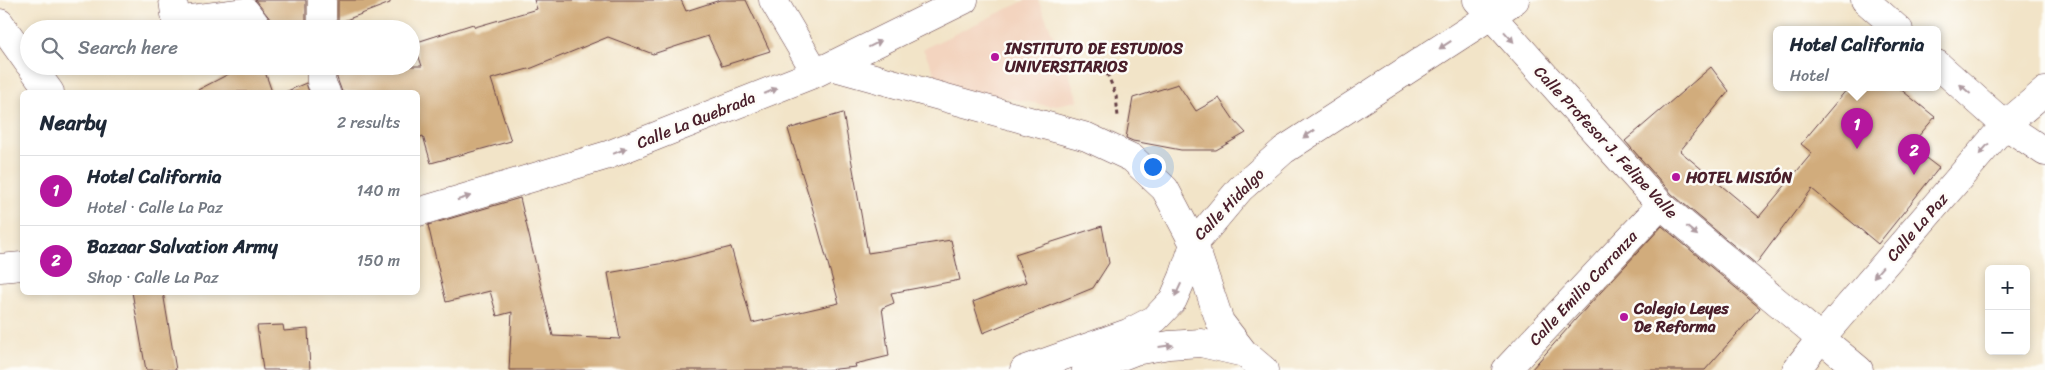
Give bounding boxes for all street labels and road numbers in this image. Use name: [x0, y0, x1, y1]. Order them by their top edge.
street label: Calle Profesor J. Felipe Valle: [1527, 58, 1685, 226]
street label: Calle La Quebrada: [632, 83, 760, 157]
street label: Calle Hidalgo: [1186, 161, 1272, 247]
street label: Calle La Paz: [1879, 186, 1956, 268]
street label: Calle Emilio Carranza: [1521, 223, 1645, 353]

